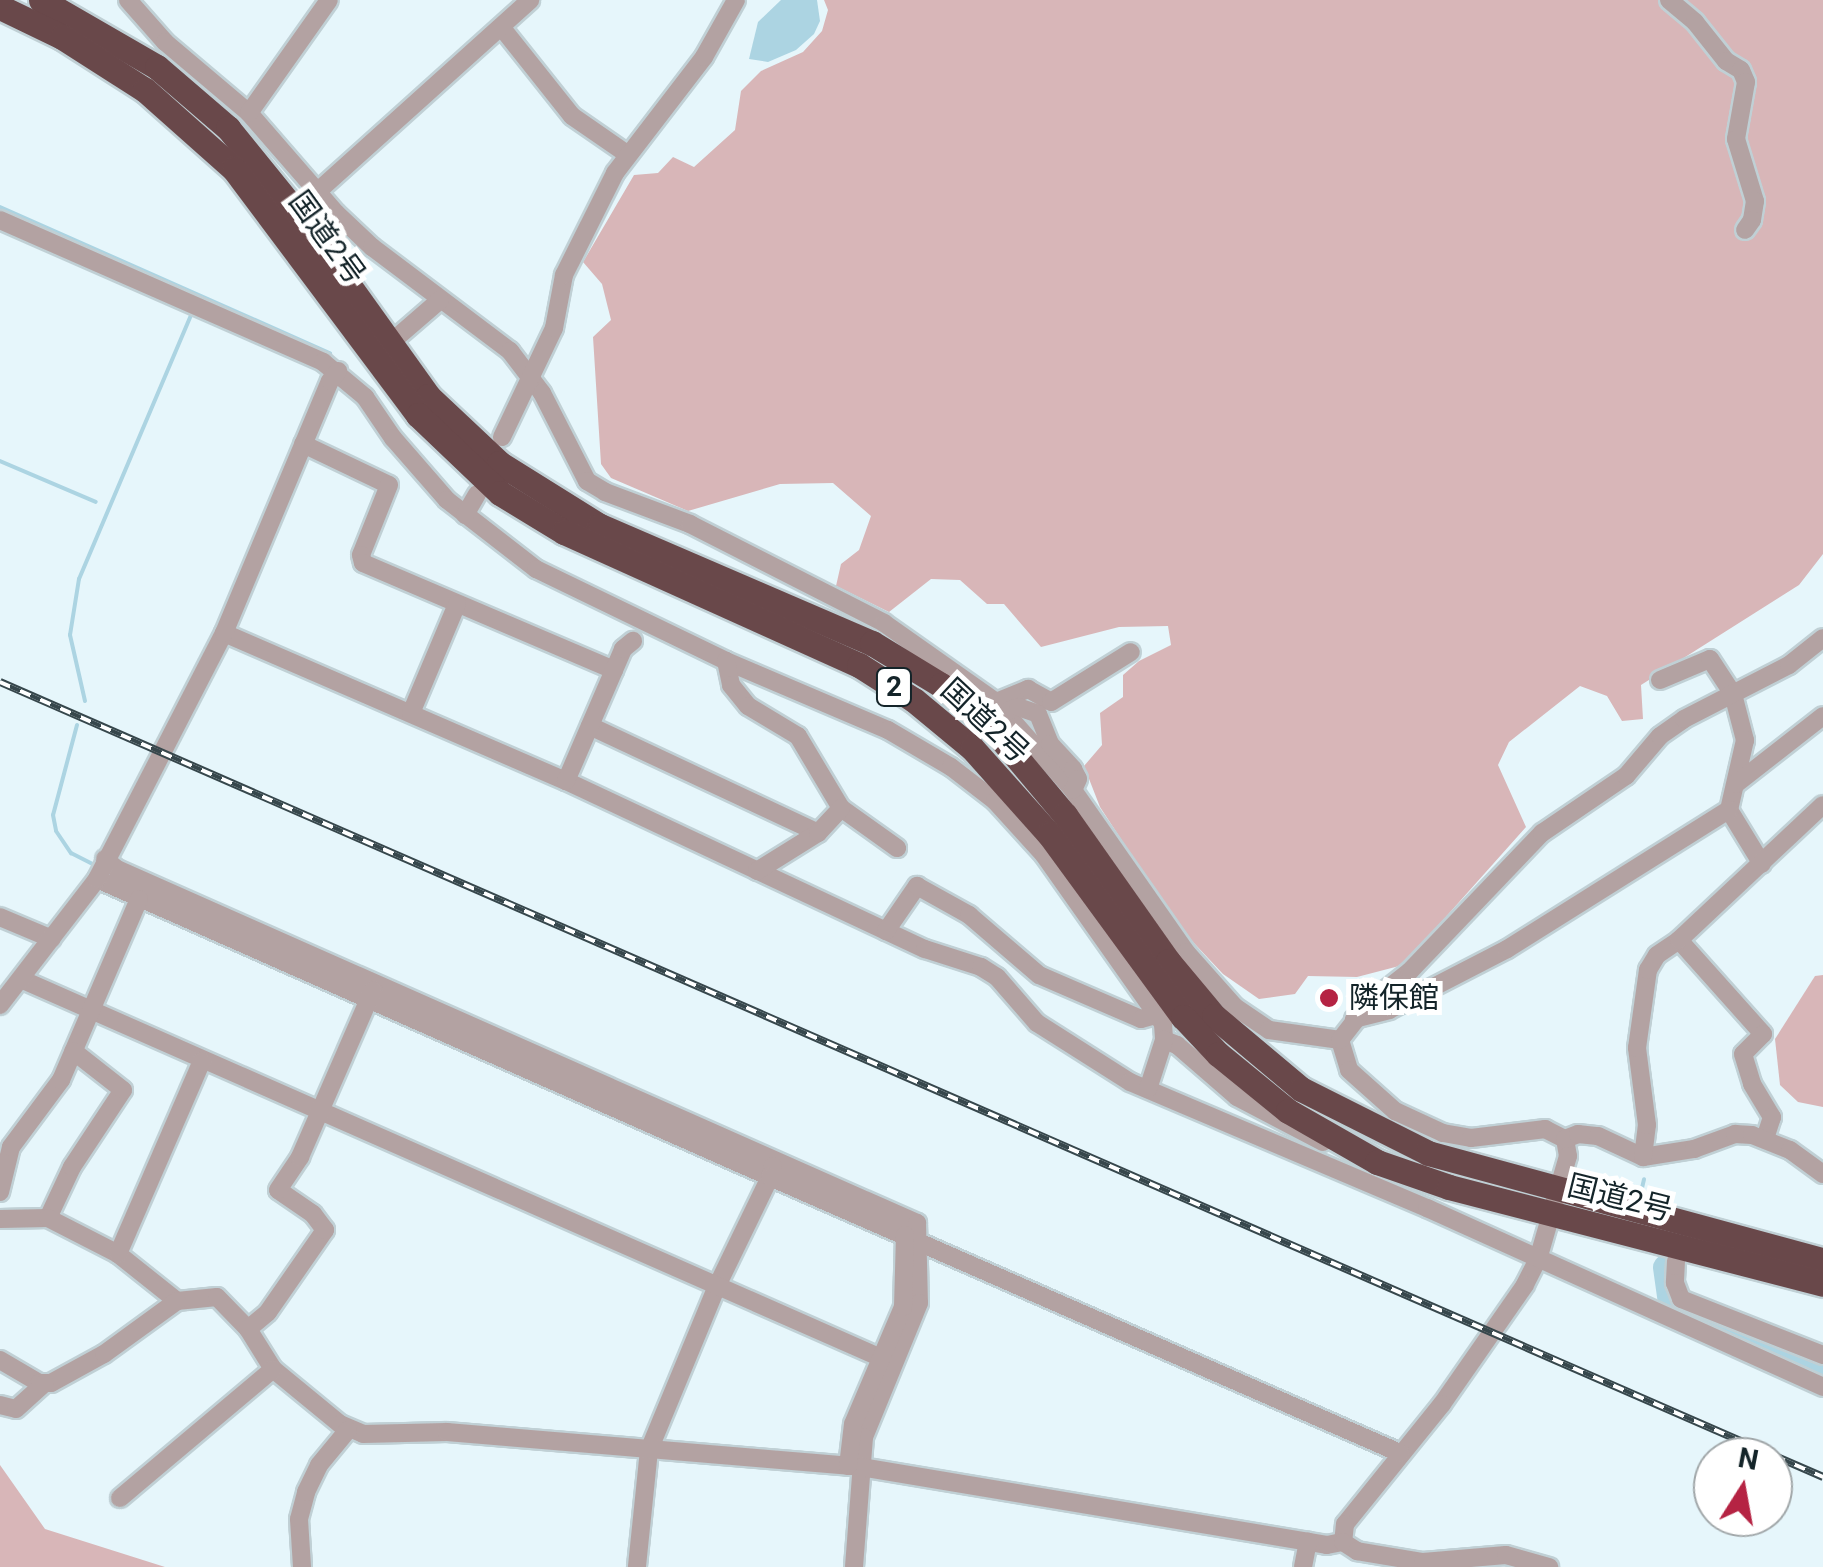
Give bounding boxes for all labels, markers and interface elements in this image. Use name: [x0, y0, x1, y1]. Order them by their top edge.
street label: 国道2号: [281, 184, 373, 292]
road number: 2: [874, 664, 914, 710]
street label: 国道2号: [934, 671, 1036, 771]
place label: 隣保館: [1349, 980, 1439, 1016]
marker: 隣保館: [1318, 987, 1340, 1009]
street label: 国道2号: [1564, 1168, 1676, 1228]
north arrow: [1693, 1437, 1793, 1537]
text: N: [1736, 1441, 1761, 1477]

